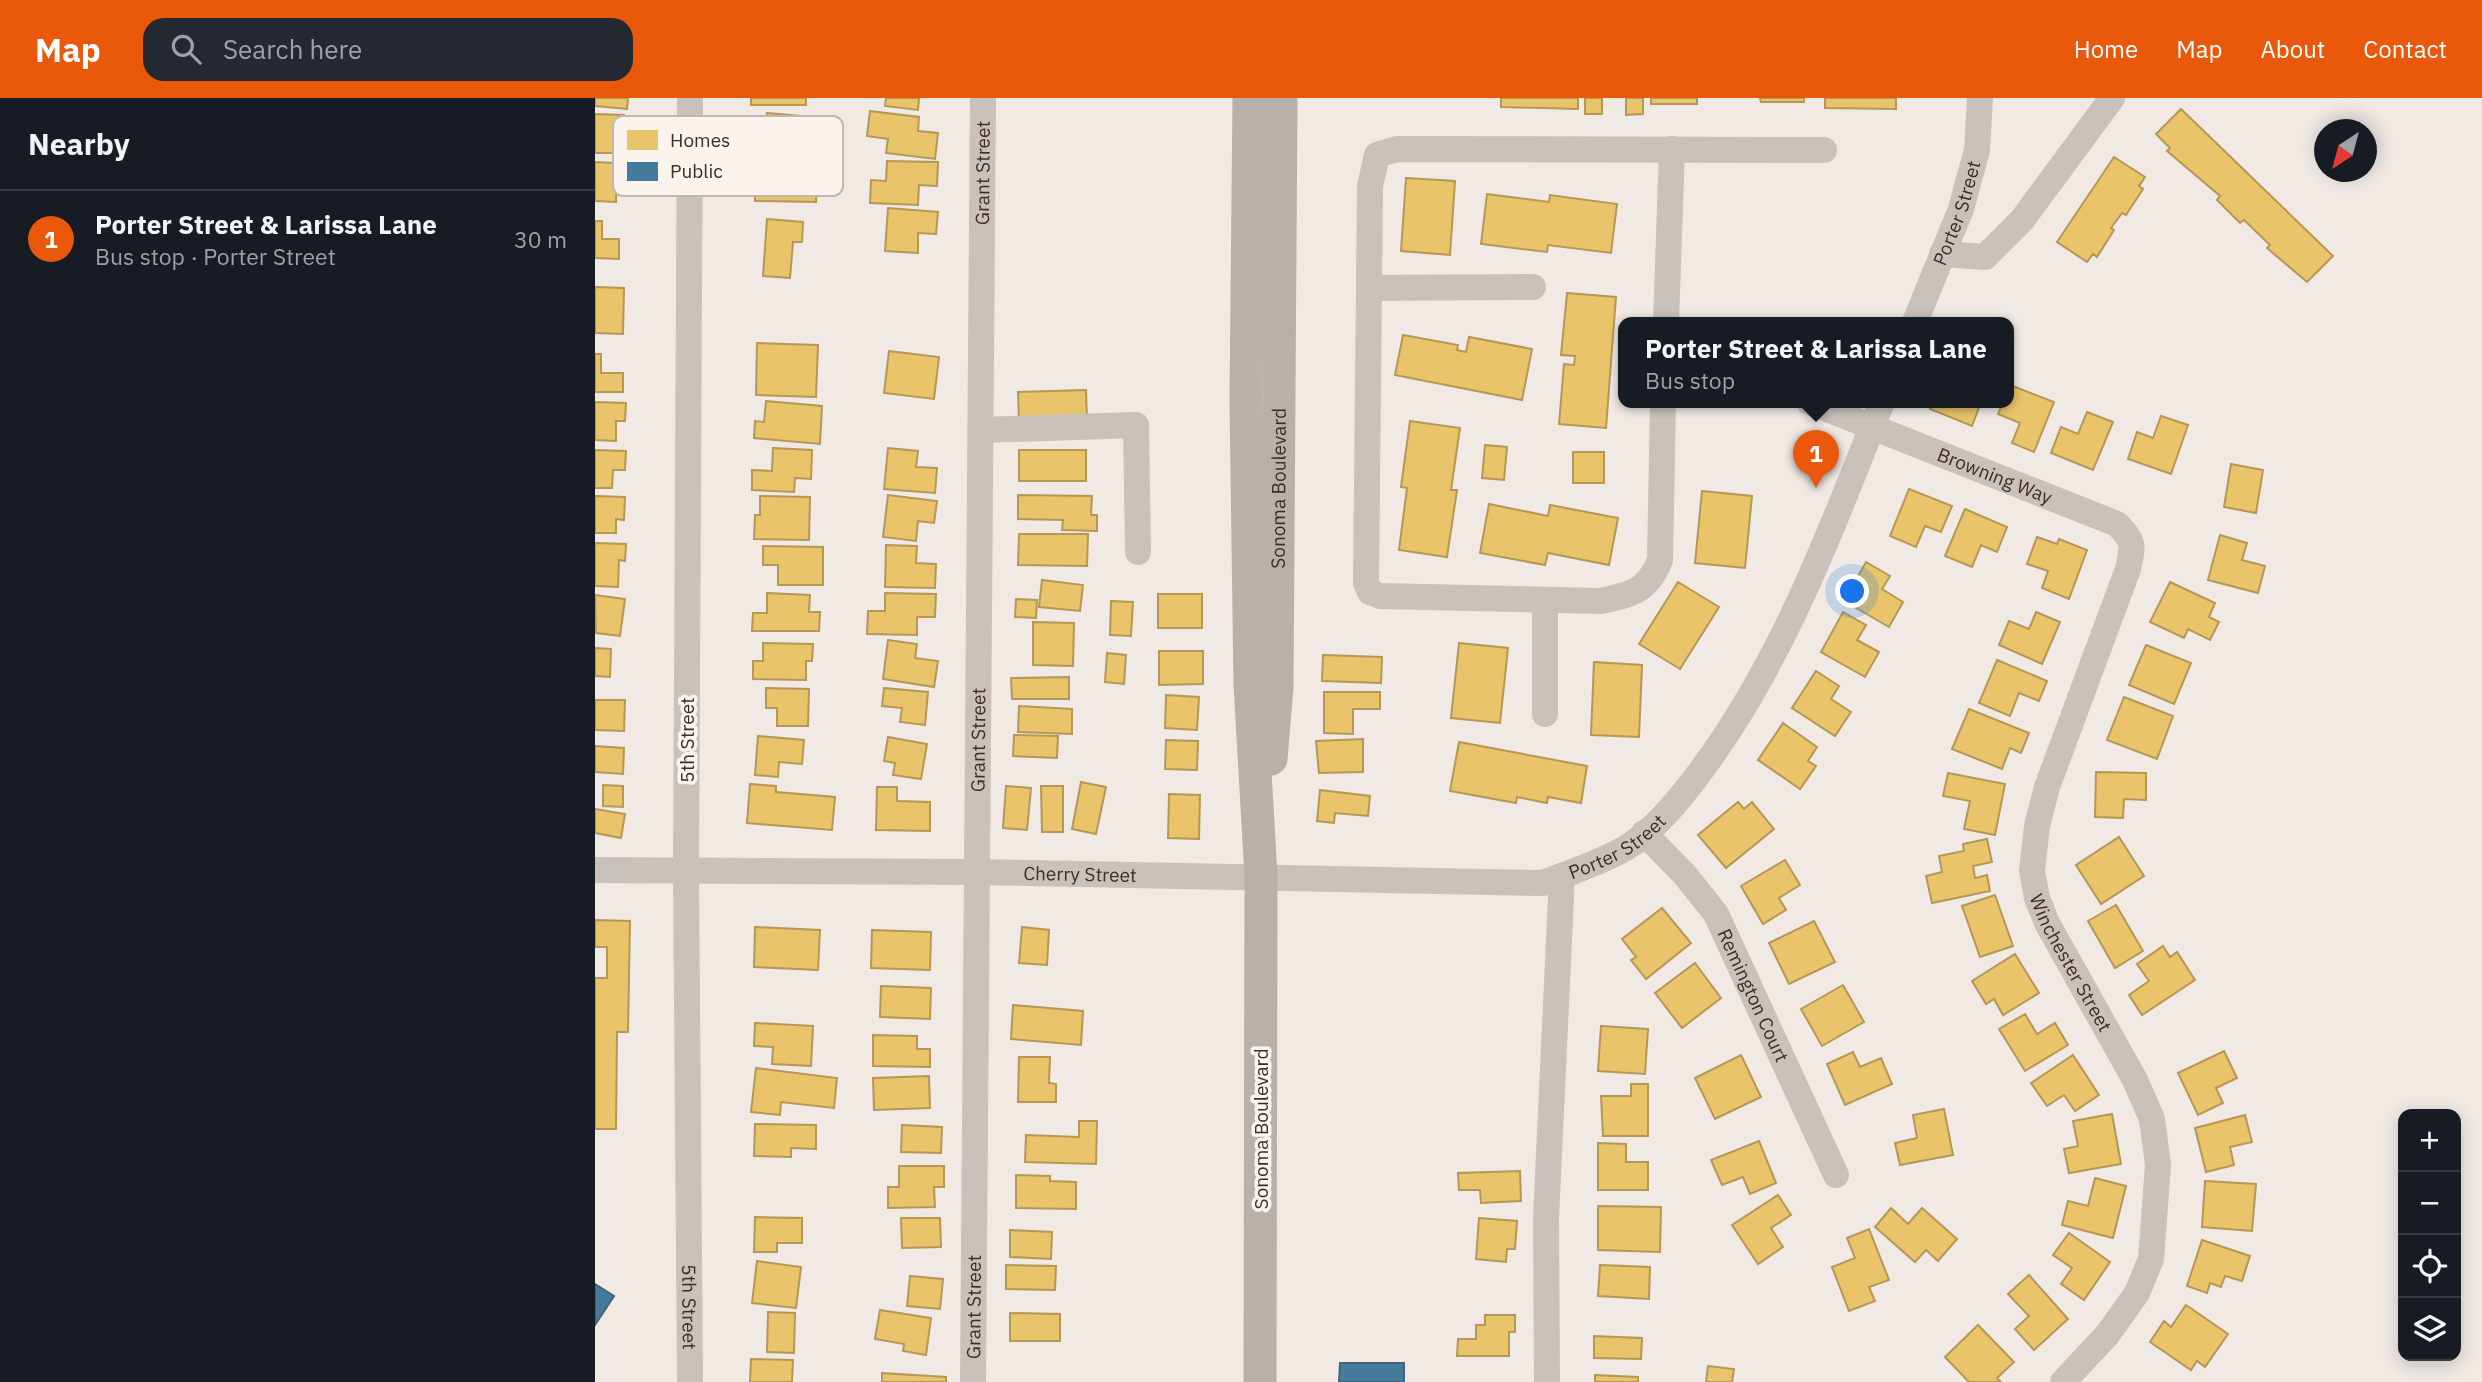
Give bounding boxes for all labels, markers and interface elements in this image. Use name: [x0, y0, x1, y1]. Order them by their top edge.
search box: [143, 18, 633, 81]
text: Map: [35, 28, 101, 71]
icon: search: [167, 30, 205, 68]
text: Search here: [223, 32, 362, 66]
text: Home: [2074, 33, 2138, 65]
text: Map: [2176, 33, 2222, 65]
text: About: [2260, 33, 2325, 65]
text: Contact: [2363, 33, 2447, 65]
legend: [613, 116, 843, 196]
north arrow: [2314, 119, 2377, 182]
street label: Grant Street: [970, 121, 995, 225]
text: Nearby: [28, 124, 130, 163]
text: Homes: [670, 128, 730, 152]
street label: Porter Street: [1927, 158, 1986, 269]
text: Public: [670, 159, 723, 183]
text: Porter Street & Larissa Lane: [95, 207, 437, 241]
text: 1: [44, 224, 58, 254]
text: 30 m: [514, 224, 567, 254]
text: Bus stop · Porter Street: [95, 241, 336, 271]
popup: [1618, 317, 2014, 408]
text: Porter Street & Larissa Lane: [1645, 331, 1987, 365]
text: Bus stop: [1645, 365, 1735, 395]
street label: Sonoma Boulevard: [1266, 408, 1291, 569]
pin: 1: [1793, 430, 1839, 488]
street label: Browning Way: [1934, 442, 2056, 509]
your location: [1835, 574, 1869, 608]
street label: Grant Street: [966, 688, 990, 792]
street label: 5th Street: [675, 697, 699, 783]
street label: Porter Street: [1565, 809, 1671, 884]
street label: Cherry Street: [1023, 861, 1137, 887]
street label: Winchester Street: [2025, 890, 2117, 1036]
street label: Remington Court: [1712, 925, 1794, 1066]
street label: Sonoma Boulevard: [1249, 1049, 1273, 1209]
map controls: [2398, 1109, 2461, 1361]
button: +: [2398, 1109, 2461, 1172]
button: −: [2398, 1172, 2461, 1235]
button: locate: [2398, 1235, 2461, 1298]
street label: Grant Street: [961, 1255, 986, 1359]
street label: 5th Street: [677, 1264, 702, 1350]
button: layers: [2398, 1298, 2461, 1361]

